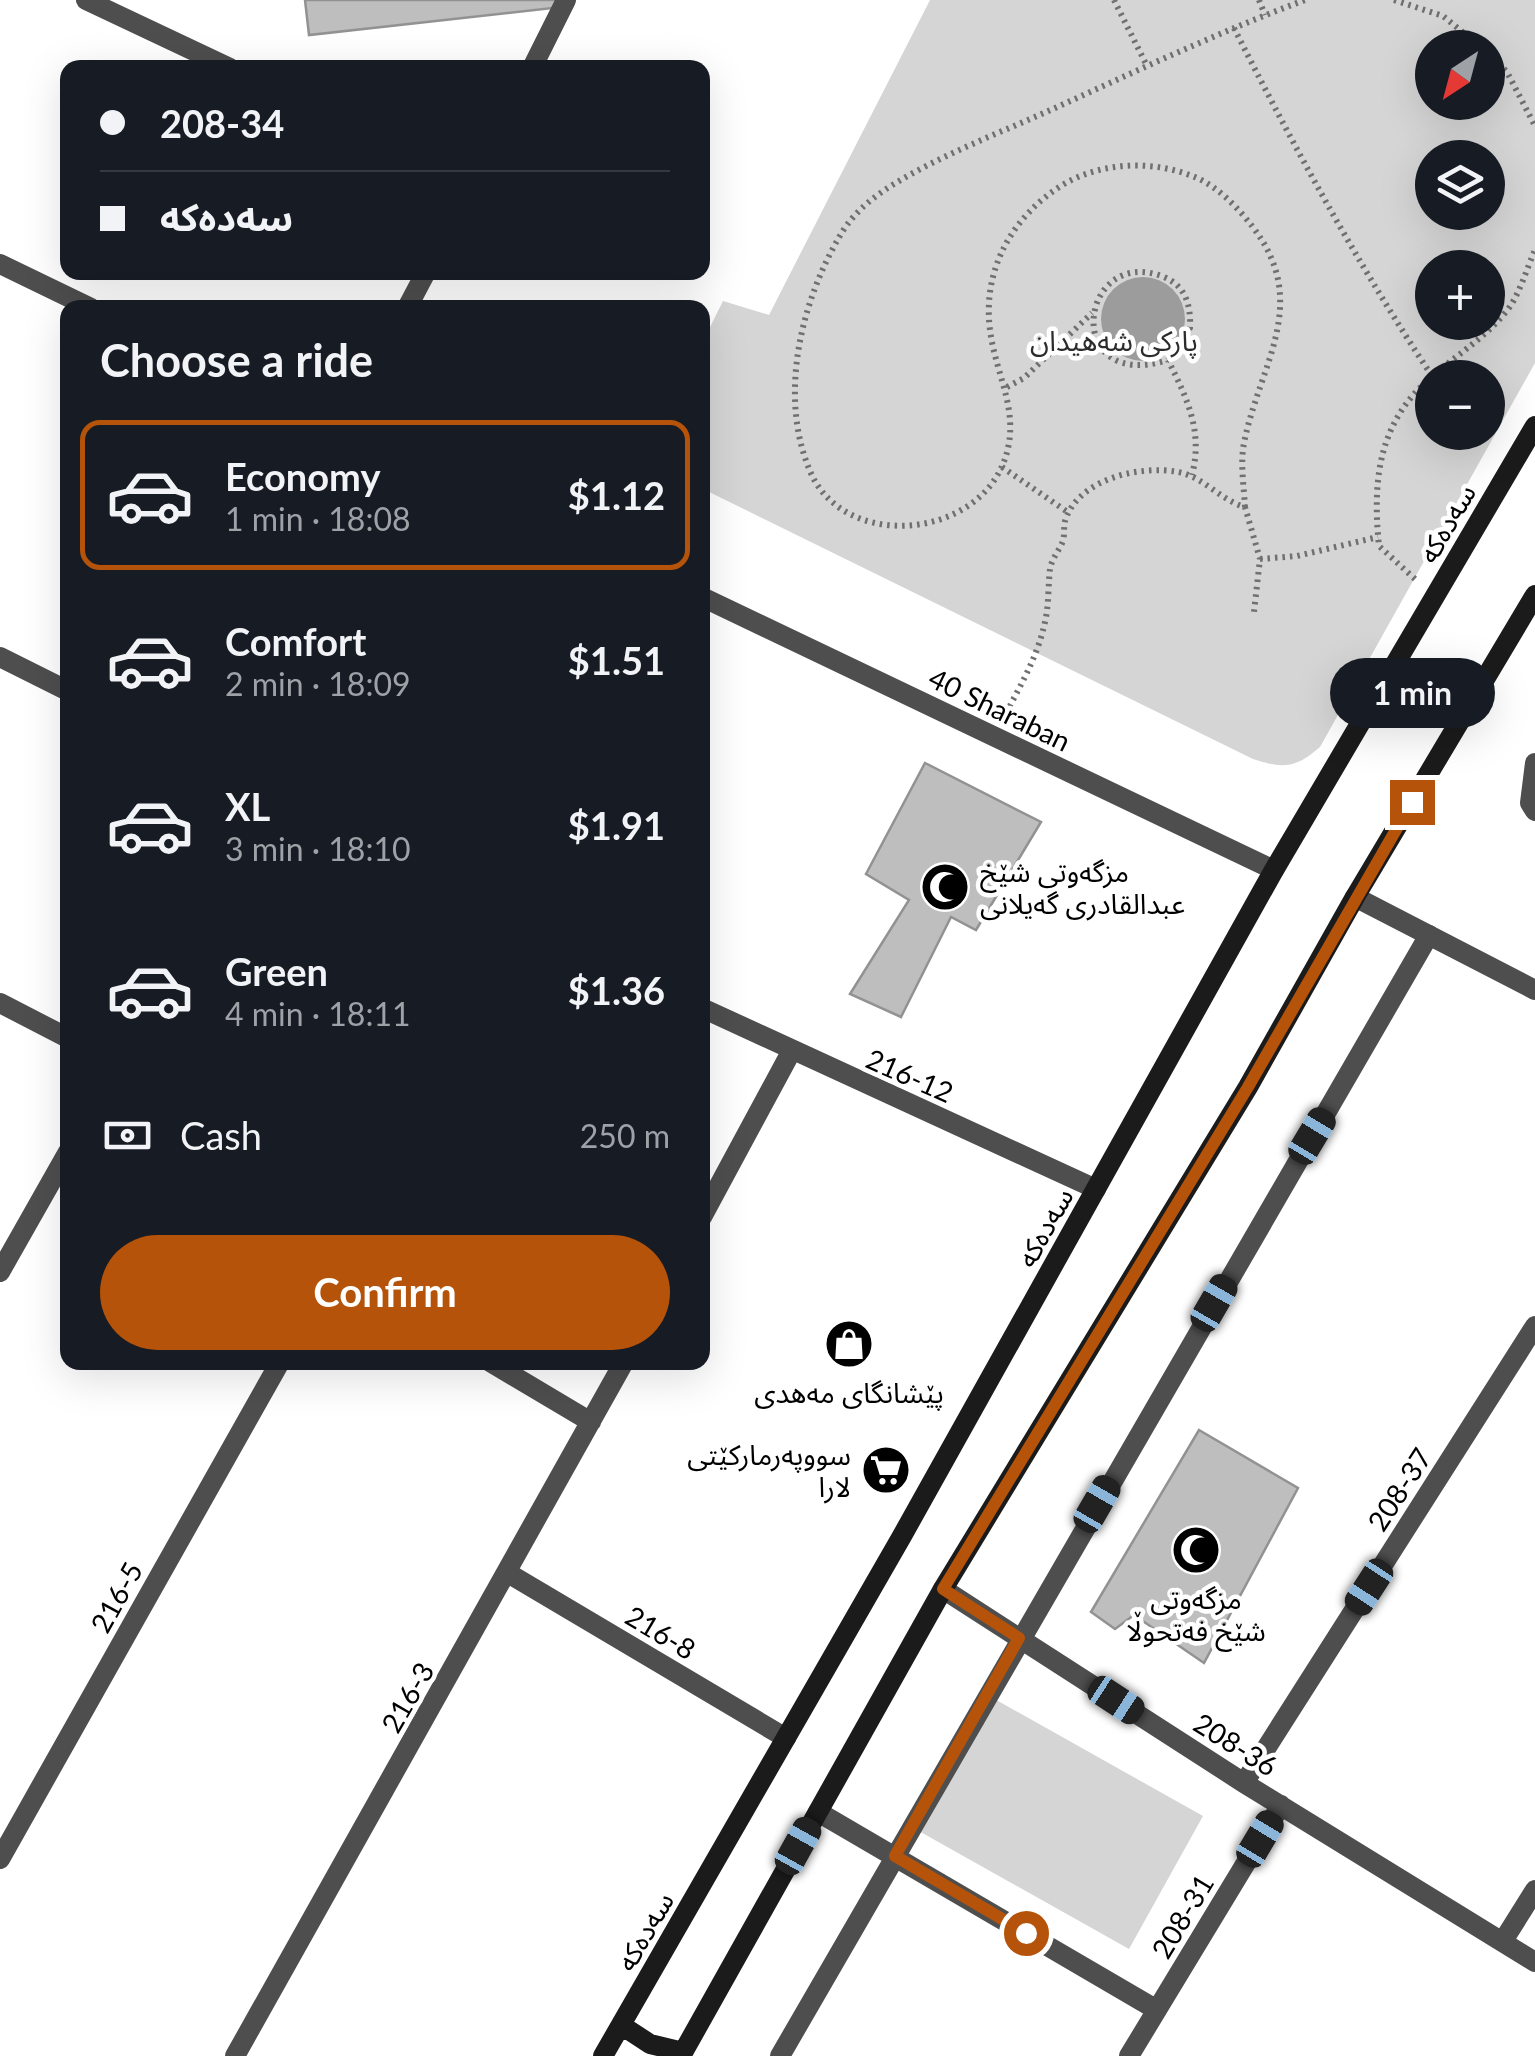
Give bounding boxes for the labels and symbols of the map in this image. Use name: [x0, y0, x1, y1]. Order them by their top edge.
north arrow: [1415, 30, 1505, 120]
park label: پارکی شەهیدان: [1030, 323, 1198, 359]
street label: سەدەکە: [1410, 478, 1482, 568]
callout: 1 min: [1330, 657, 1494, 727]
street label: 40 Sharaban: [924, 660, 1076, 758]
route end: [1390, 780, 1435, 825]
place label: مزگەوتی شێخ عبدالقادری گەیلانی: [980, 854, 1185, 921]
mosque icon: مزگەوتی شێخ عبدالقادری گەیلانی: [919, 861, 971, 913]
street label: 216-12: [861, 1041, 959, 1109]
car: [1284, 1103, 1340, 1169]
street label: سەدەکە: [1008, 1181, 1080, 1273]
car: [1186, 1270, 1242, 1336]
shop icon: پێشانگای مەهدی: [823, 1318, 875, 1370]
place label: پێشانگای مەهدی: [754, 1375, 944, 1411]
place label: سووپەرمارکێتی لارا: [687, 1437, 851, 1504]
street label: 208-37: [1360, 1441, 1438, 1537]
supermarket icon: سووپەرمارکێتی لارا: [860, 1444, 912, 1496]
car: [1069, 1471, 1125, 1537]
mosque icon: مزگەوتی شێخ فەتحوڵا: [1170, 1524, 1222, 1576]
car: [1340, 1554, 1398, 1620]
street label: 216-5: [83, 1556, 149, 1638]
place label: مزگەوتی شێخ فەتحوڵا: [1126, 1581, 1266, 1652]
street label: 216-8: [620, 1598, 702, 1666]
street label: 216-3: [373, 1656, 441, 1738]
car: [1083, 1671, 1149, 1729]
street label: 208-36: [1188, 1705, 1284, 1783]
car: [1232, 1806, 1288, 1872]
car: [770, 1812, 826, 1880]
street label: 208-31: [1144, 1868, 1220, 1964]
street label: سەدەکە: [608, 1886, 680, 1976]
route start: [1004, 1911, 1049, 1956]

